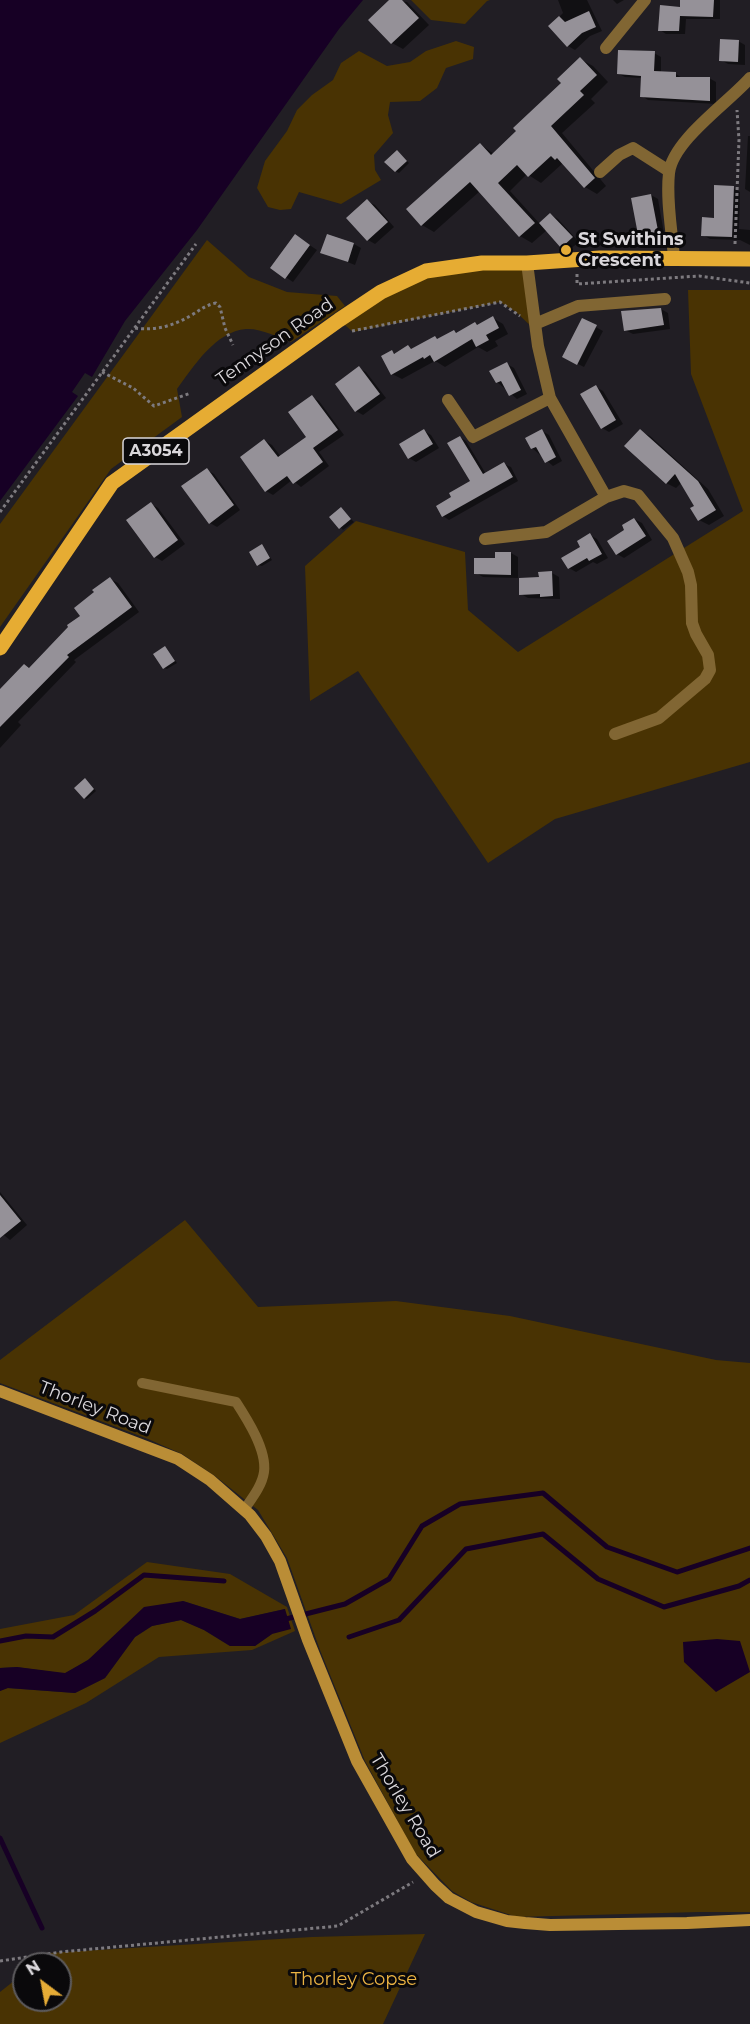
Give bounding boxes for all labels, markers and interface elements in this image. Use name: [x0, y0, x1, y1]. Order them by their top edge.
place label: St Swithins Crescent: [578, 229, 684, 272]
marker: St Swithins Crescent: [559, 243, 573, 257]
street label: Tennyson Road: [212, 294, 338, 390]
road number: A3054: [123, 438, 189, 464]
street label: Thorley Road: [36, 1377, 154, 1439]
street label: Thorley Road: [365, 1750, 445, 1862]
north arrow: [12, 1952, 72, 2012]
text: N: [23, 1957, 44, 1979]
park label: Thorley Copse: [291, 1969, 417, 1991]

